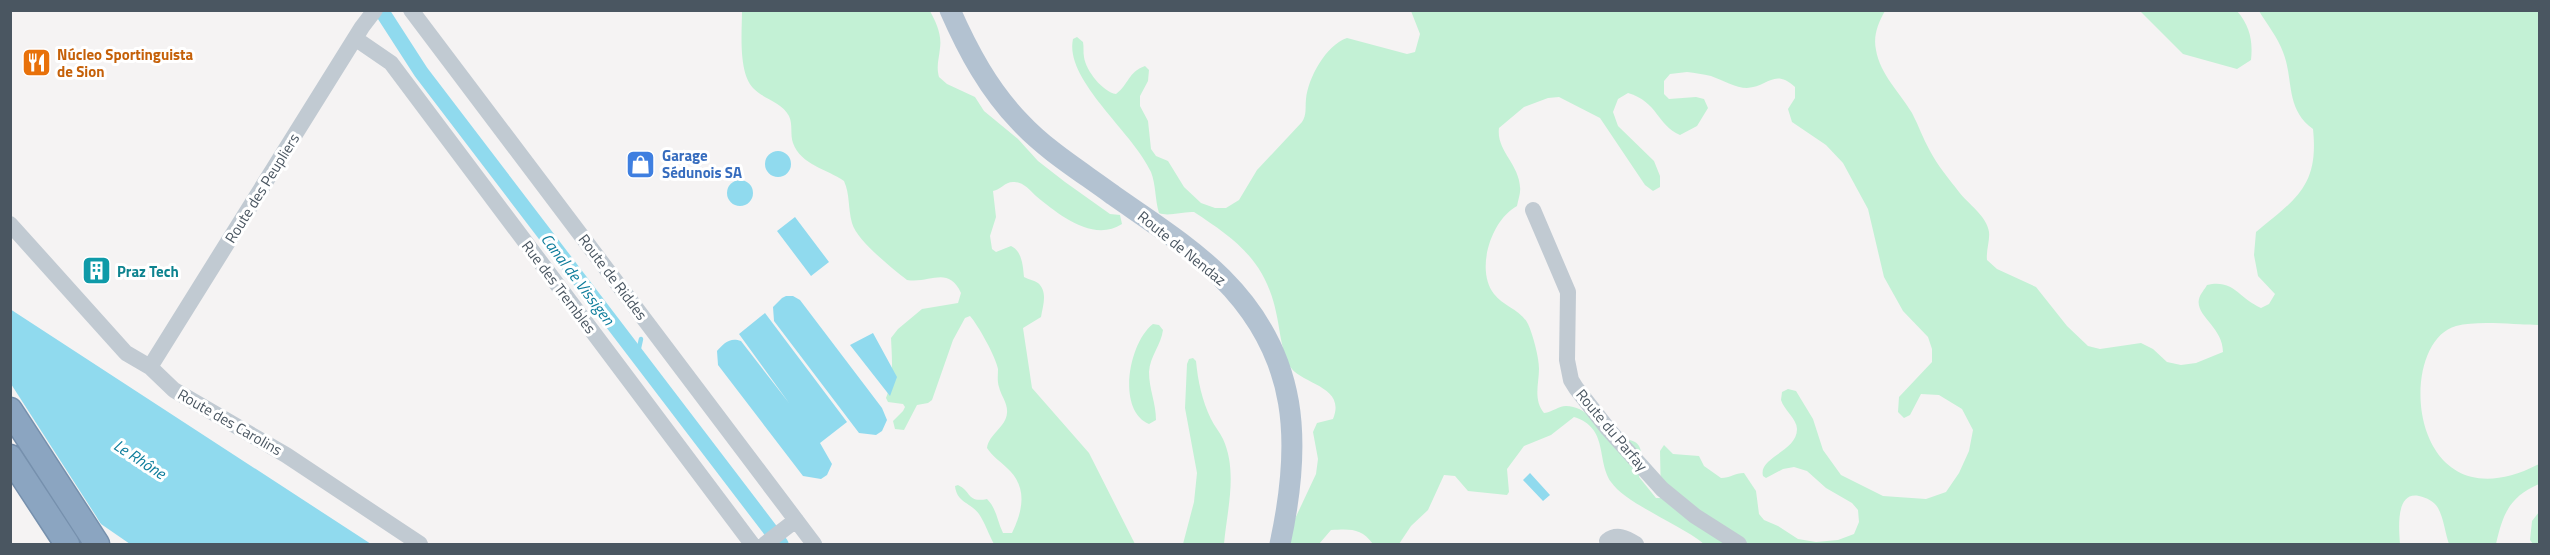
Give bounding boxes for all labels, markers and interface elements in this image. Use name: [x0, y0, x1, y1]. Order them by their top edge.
place label: Núcleo Sportinguista de Sion: [57, 43, 194, 83]
restaurant icon: Núcleo Sportinguista de Sion: [20, 47, 52, 79]
street label: Route des Peupliers: [219, 129, 305, 247]
place label: Garage Sédunois SA: [662, 144, 742, 184]
shop icon: Garage Sédunois SA: [625, 148, 657, 180]
street label: Route de Nendaz: [1133, 205, 1231, 291]
water label: Canal de Vissigen: [535, 228, 621, 331]
street label: Route de Riddes: [573, 229, 653, 325]
street label: Rue des Trembles: [516, 236, 602, 338]
building icon: Praz Tech: [80, 255, 112, 287]
place label: Praz Tech: [117, 260, 179, 283]
street label: Route des Carolins: [173, 383, 287, 461]
street label: Route du Parfay: [1571, 384, 1653, 476]
water label: Le Rhône: [109, 433, 172, 486]

